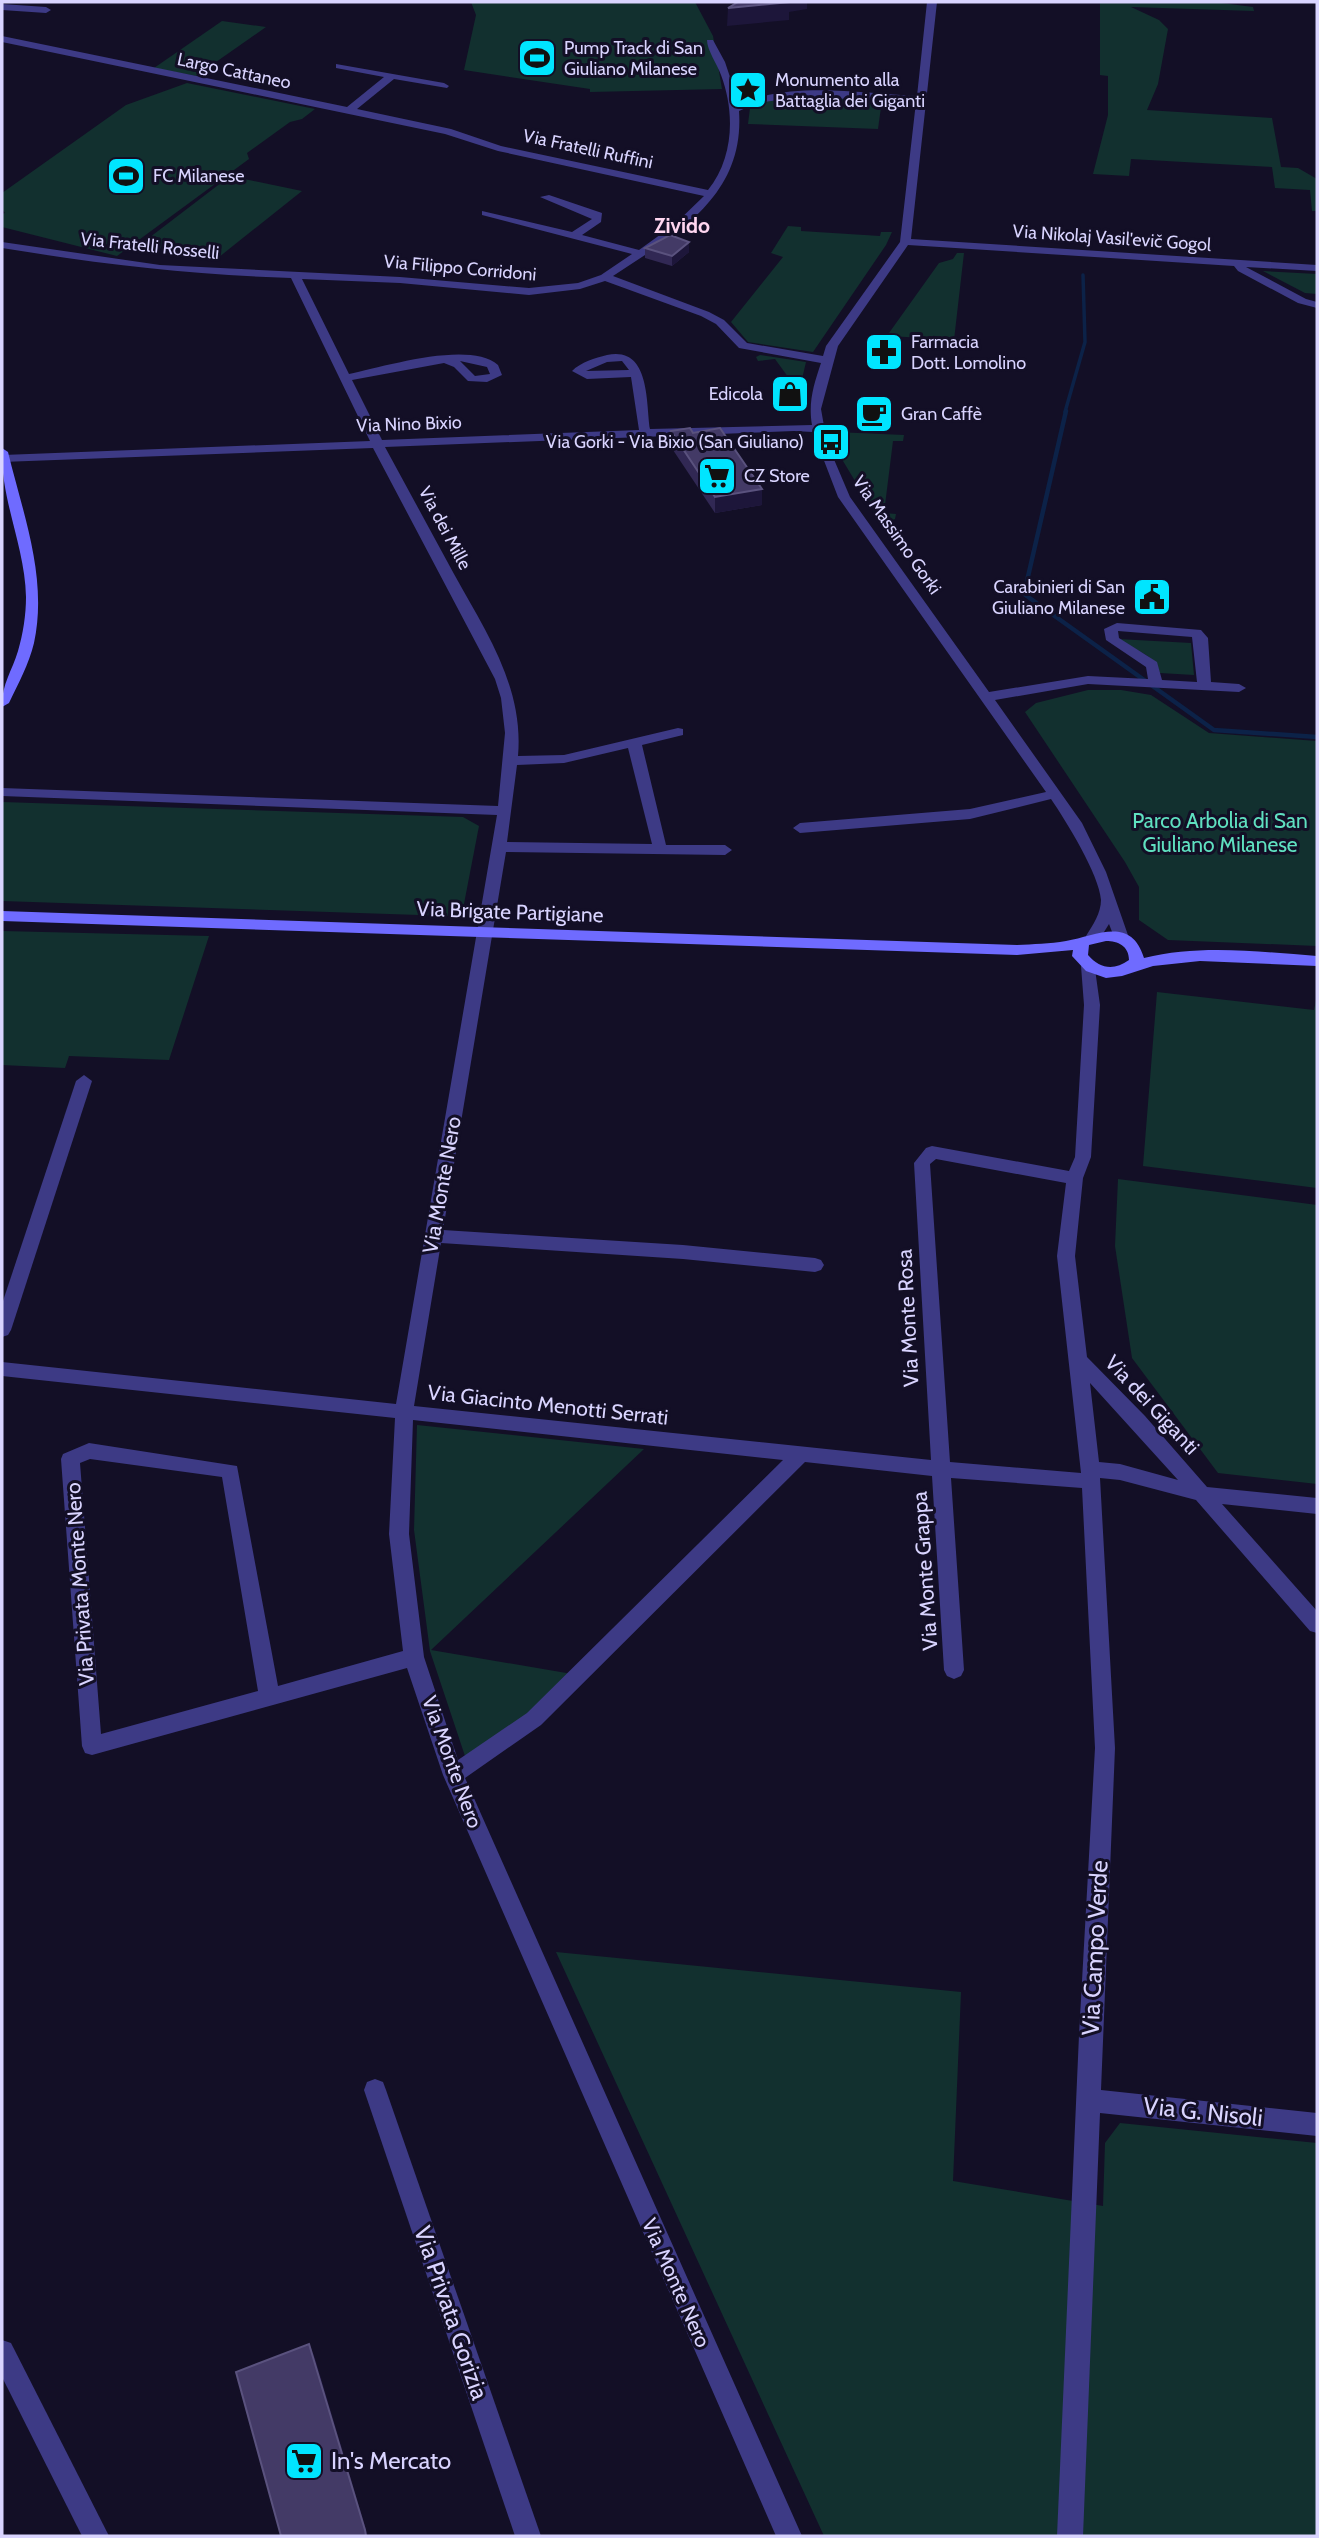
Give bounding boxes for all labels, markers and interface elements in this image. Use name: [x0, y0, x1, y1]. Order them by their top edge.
sports icon: Pump Track di San Giuliano Milanese: [516, 37, 558, 79]
place label: Pump Track di San Giuliano Milanese: [564, 37, 703, 80]
street label: Largo Cattaneo: [175, 48, 293, 94]
place icon: Monumento alla Battaglia dei Giganti: [727, 69, 769, 111]
place label: Monumento alla Battaglia dei Giganti: [775, 69, 925, 112]
street label: Via Fratelli Ruffini: [521, 125, 655, 173]
sports icon: FC Milanese: [105, 155, 147, 197]
place label: FC Milanese: [153, 165, 245, 187]
district label: Zivido: [654, 213, 710, 238]
street label: Via Nikolaj Vasil'evič Gogol: [1012, 220, 1213, 256]
street label: Via Fratelli Rosselli: [80, 228, 220, 264]
street label: Via Filippo Corridoni: [383, 250, 537, 286]
pharmacy icon: Farmacia Dott. Lomolino: [863, 331, 905, 373]
place label: Farmacia Dott. Lomolino: [911, 331, 1026, 374]
shop icon: Edicola: [769, 373, 811, 415]
place label: Edicola: [709, 383, 763, 405]
cafe icon: Gran Caffè: [853, 393, 895, 435]
place label: Gran Caffè: [901, 403, 982, 425]
street label: Via Nino Bixio: [356, 411, 462, 437]
bus stop icon: Via Gorki - Via Bixio (San Giuliano): [810, 421, 852, 463]
place label: Via Gorki - Via Bixio (San Giuliano): [546, 431, 804, 453]
supermarket icon: CZ Store: [696, 455, 738, 497]
place label: CZ Store: [744, 465, 810, 487]
street label: Via Massimo Gorki: [848, 472, 946, 598]
street label: Via dei Mille: [414, 483, 476, 573]
place label: Carabinieri di San Giuliano Milanese: [992, 576, 1125, 619]
public building icon: Carabinieri di San Giuliano Milanese: [1131, 576, 1173, 618]
park label: Parco Arbolia di San Giuliano Milanese: [1132, 808, 1308, 857]
street label: Via Brigate Partigiane: [416, 896, 604, 927]
street label: Via Monte Nero: [417, 1115, 466, 1255]
street label: Via Monte Rosa: [891, 1248, 924, 1388]
street label: Via dei Giganti: [1100, 1350, 1205, 1459]
street label: Via Giacinto Menotti Serrati: [426, 1379, 670, 1430]
street label: Via Privata Monte Nero: [60, 1482, 99, 1686]
street label: Via Monte Grappa: [906, 1491, 943, 1651]
street label: Via Monte Nero: [417, 1692, 488, 1831]
street label: Via Campo Verde: [1075, 1860, 1114, 2036]
street label: Via G. Nisoli: [1142, 2091, 1264, 2132]
street label: Via Monte Nero: [637, 2214, 716, 2351]
street label: Via Privata Gorizia: [408, 2222, 495, 2404]
supermarket icon: In's Mercato: [283, 2440, 325, 2482]
place label: In's Mercato: [331, 2446, 451, 2475]

